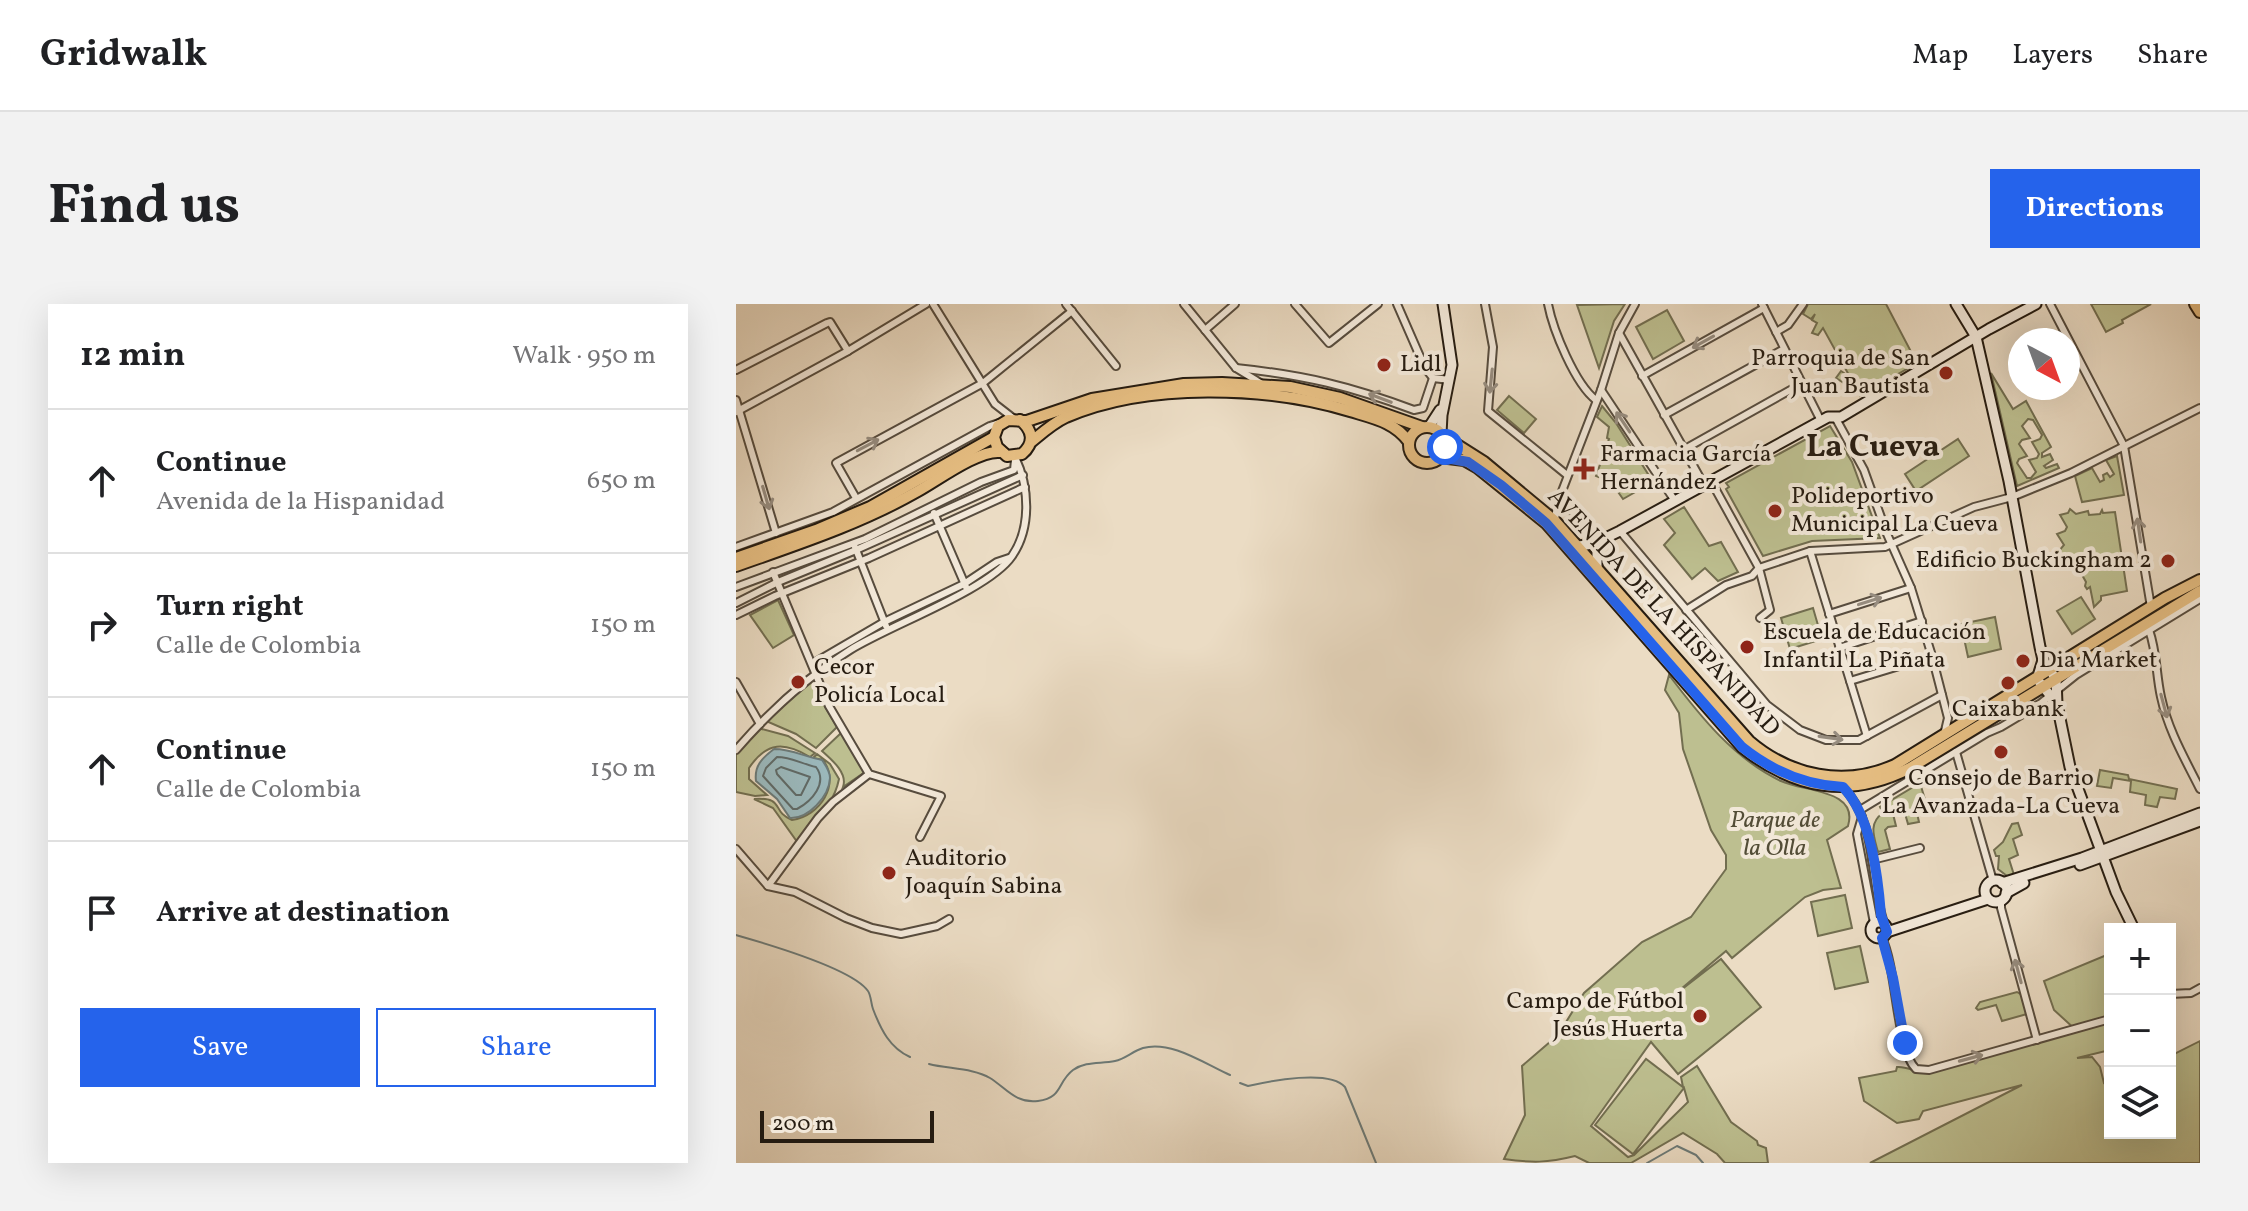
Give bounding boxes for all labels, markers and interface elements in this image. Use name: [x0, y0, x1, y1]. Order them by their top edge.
text: Gridwalk: [40, 29, 207, 82]
text: Map: [1912, 36, 1968, 75]
text: Layers: [2012, 36, 2093, 75]
text: Share: [2137, 36, 2208, 75]
text: Find us: [48, 169, 240, 247]
button: Directions: [1990, 169, 2200, 248]
north arrow: [2008, 328, 2080, 400]
text: 12 min: [80, 333, 185, 380]
one-way arrow: [1692, 334, 1715, 350]
text: Walk · 950 m: [512, 338, 656, 374]
place label: Parroquia de San Juan Bautista: [1751, 342, 1930, 404]
place label: Lidl: [1400, 348, 1441, 382]
marker: Lidl: [1375, 356, 1393, 374]
marker: Parroquia de San Juan Bautista: [1937, 364, 1955, 382]
one-way arrow: [1483, 367, 1498, 394]
one-way arrow: [1368, 390, 1393, 404]
one-way arrow: [1615, 412, 1631, 434]
district label: La Cueva: [1806, 426, 1940, 470]
route start: [1427, 429, 1463, 465]
one-way arrow: [856, 437, 880, 452]
place label: Farmacia García Hernández: [1600, 438, 1772, 500]
text: Continue: [156, 442, 287, 484]
icon: ahead: [80, 459, 124, 503]
marker: Farmacia García Hernández: [1575, 460, 1593, 478]
text: 650 m: [587, 463, 656, 499]
place label: Polideportivo Municipal La Cueva: [1791, 480, 1999, 542]
street label: AVENIDA DE LA HISPANIDAD: [1539, 481, 1787, 745]
text: Avenida de la Hispanidad: [156, 484, 445, 520]
one-way arrow: [759, 484, 774, 510]
marker: Polideportivo Municipal La Cueva: [1766, 502, 1784, 520]
one-way arrow: [2131, 518, 2146, 543]
place label: Edificio Buckingham 2: [1916, 544, 2152, 578]
marker: Edificio Buckingham 2: [2159, 552, 2177, 570]
text: Turn right: [156, 586, 304, 628]
one-way arrow: [1856, 593, 1882, 608]
icon: right: [80, 603, 124, 647]
text: 150 m: [590, 607, 656, 643]
place label: Escuela de Educación Infantil La Piñata: [1763, 616, 1986, 678]
text: Calle de Colombia: [156, 628, 361, 664]
marker: Escuela de Educación Infantil La Piñata: [1738, 638, 1756, 656]
place label: Dia Market: [2039, 644, 2157, 678]
place label: Cecor Policía Local: [814, 651, 945, 713]
marker: Dia Market: [2014, 652, 2032, 670]
marker: Cecor Policía Local: [789, 673, 807, 691]
marker: Caixabank: [1999, 674, 2017, 692]
place label: Caixabank: [1952, 693, 2064, 727]
one-way arrow: [2157, 693, 2172, 719]
text: Continue: [156, 730, 287, 772]
one-way arrow: [1818, 731, 1844, 746]
marker: Consejo de Barrio La Avanzada-La Cueva: [1992, 743, 2010, 761]
icon: ahead: [80, 747, 124, 791]
text: 150 m: [590, 751, 656, 787]
place label: Consejo de Barrio La Avanzada-La Cueva: [1882, 762, 2120, 824]
text: Calle de Colombia: [156, 772, 361, 808]
park label: Parque de la Olla: [1730, 804, 1820, 866]
place label: Auditorio Joaquín Sabina: [905, 842, 1062, 904]
marker: Auditorio Joaquín Sabina: [880, 864, 898, 882]
icon: arrive: [80, 891, 124, 935]
text: Arrive at destination: [156, 892, 450, 934]
map controls: [2104, 923, 2176, 1139]
button: +: [2104, 923, 2176, 995]
one-way arrow: [2009, 958, 2024, 984]
place label: Campo de Fútbol Jesús Huerta: [1507, 985, 1684, 1047]
button: −: [2104, 995, 2176, 1067]
marker: Campo de Fútbol Jesús Huerta: [1691, 1007, 1709, 1025]
button: Save: [80, 1008, 360, 1087]
button: Share: [376, 1008, 656, 1087]
route end: [1887, 1025, 1923, 1061]
one-way arrow: [1957, 1050, 1983, 1065]
button: layers: [2104, 1067, 2176, 1139]
scale bar: [760, 1107, 934, 1143]
text: 200 m: [772, 1109, 834, 1140]

